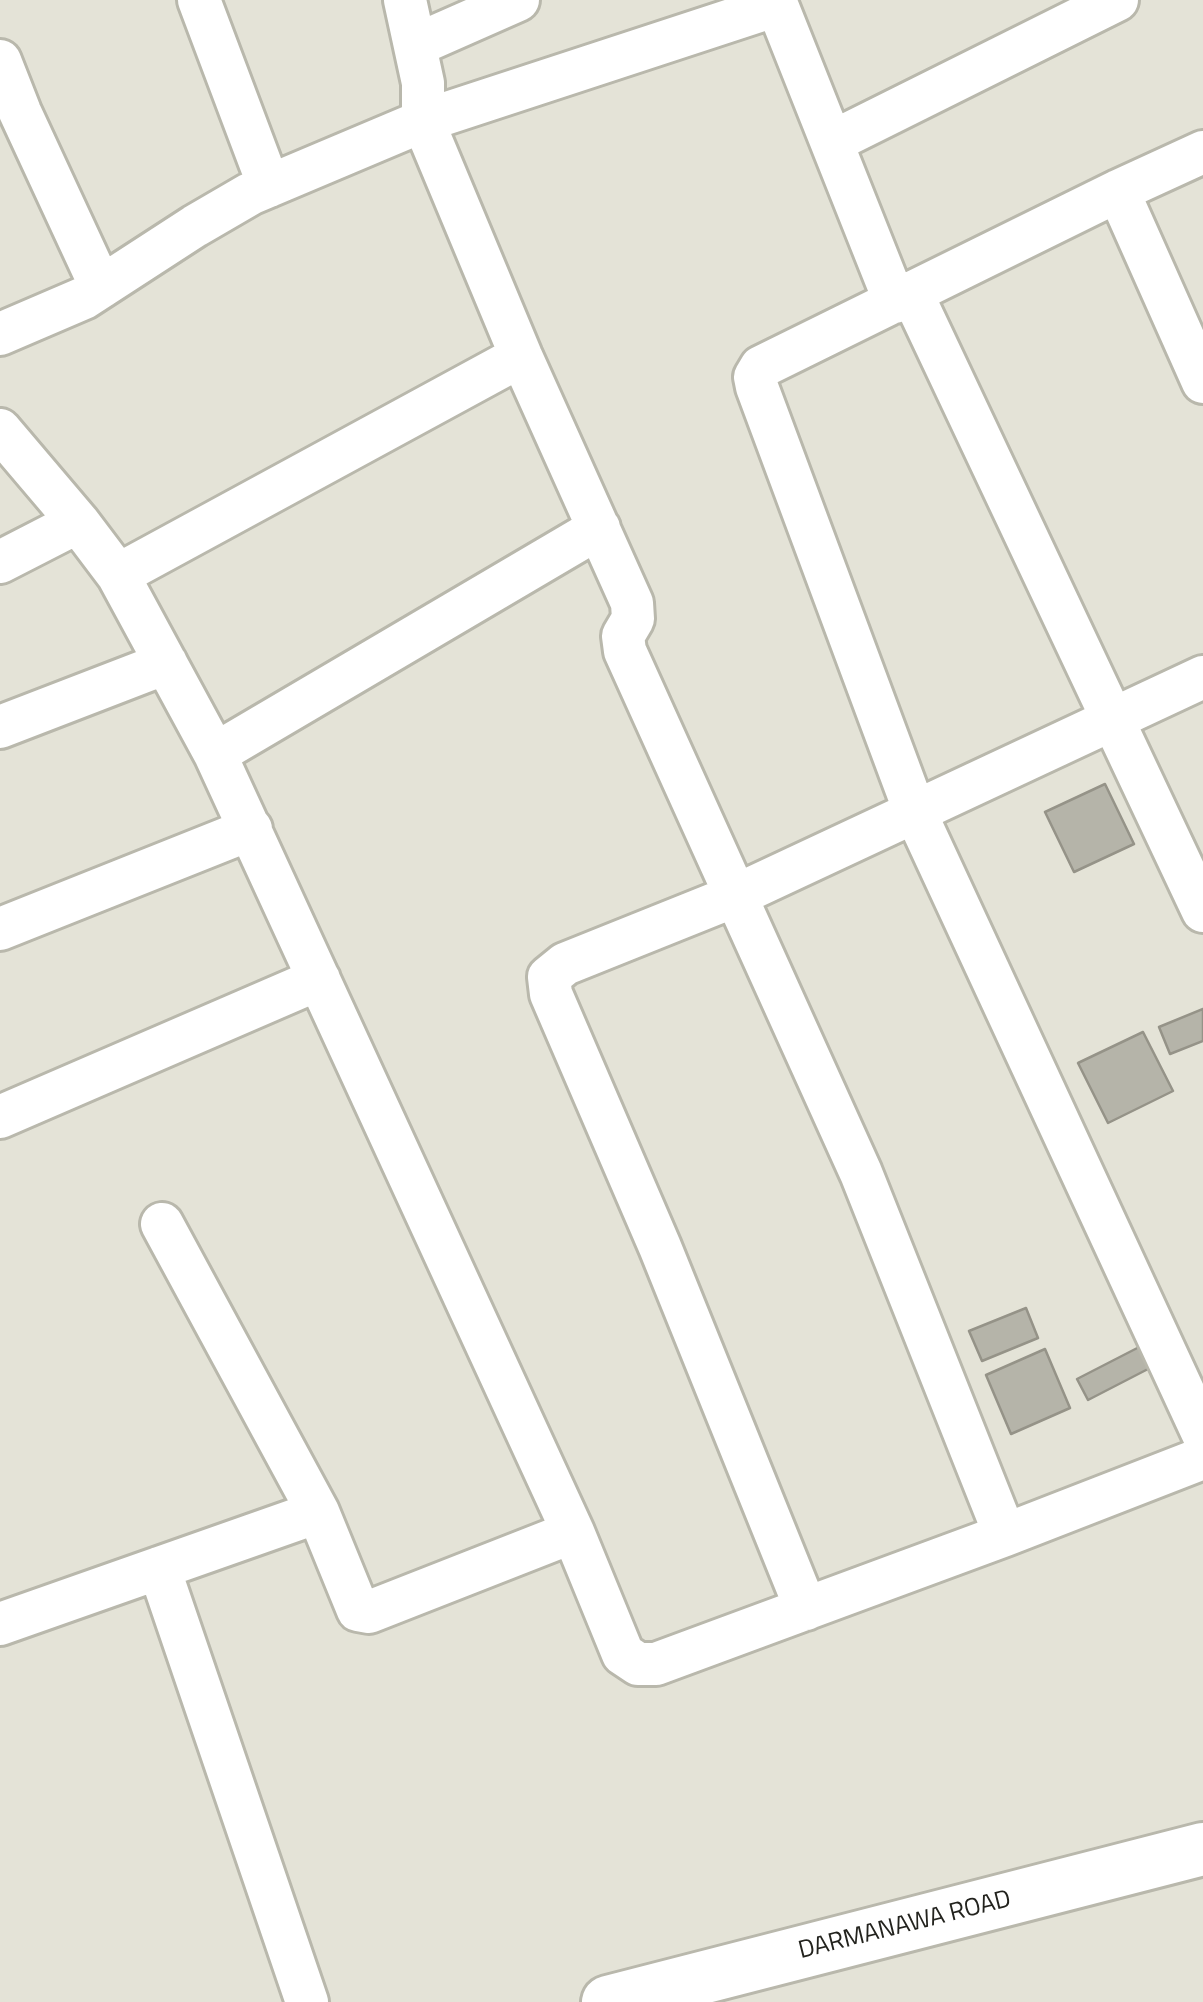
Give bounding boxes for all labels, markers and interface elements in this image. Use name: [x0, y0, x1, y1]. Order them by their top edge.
street label: DARMANAWA ROAD: [796, 1885, 1014, 1967]

